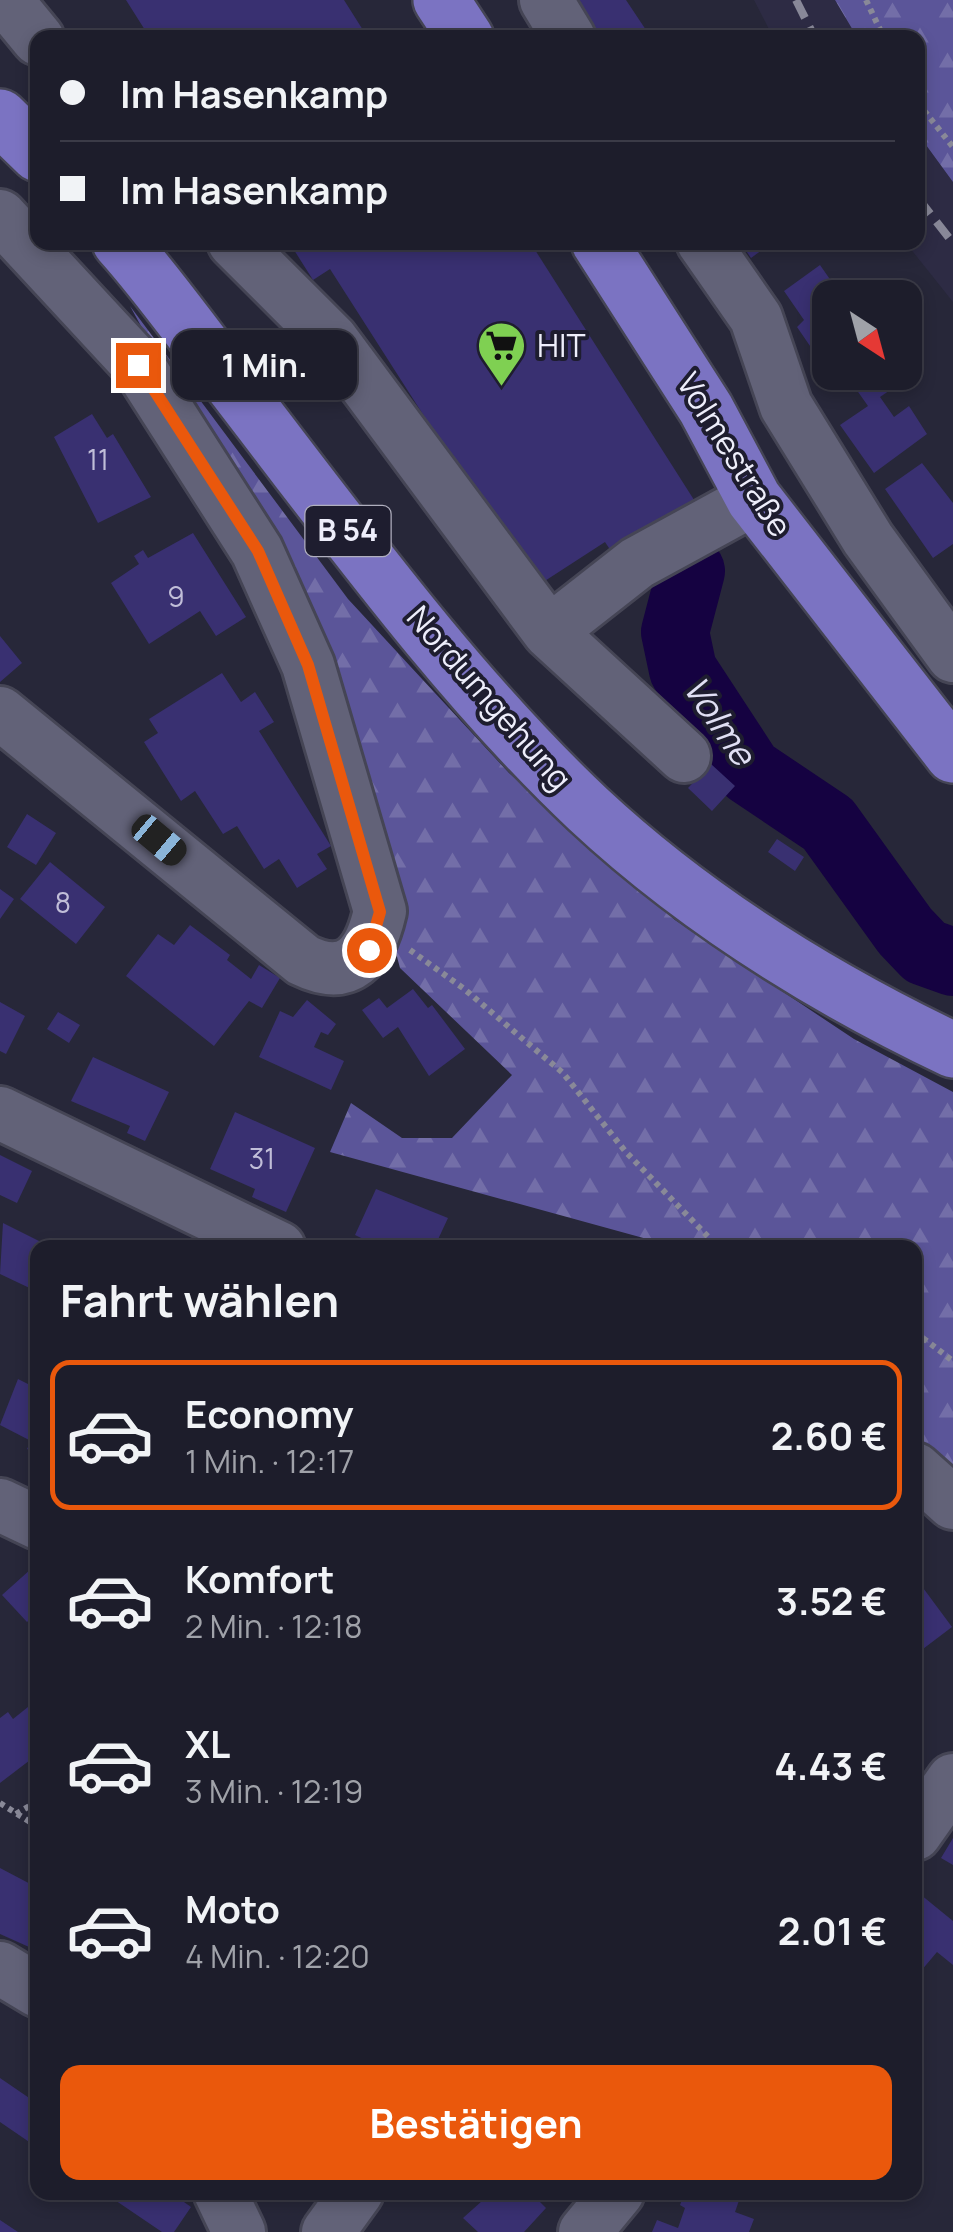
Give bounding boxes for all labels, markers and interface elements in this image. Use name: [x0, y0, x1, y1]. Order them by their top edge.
text: Im Hasenkamp: [120, 67, 388, 119]
text: Im Hasenkamp: [120, 163, 388, 215]
north arrow: [812, 280, 922, 390]
map controls: [812, 280, 922, 390]
supermarket icon: HIT: [476, 320, 528, 388]
place label: HIT: [537, 323, 585, 367]
callout: 1 Min.: [173, 330, 358, 400]
route end: [116, 343, 161, 388]
text: 1 Min.: [221, 343, 308, 387]
street label: Volmestraße: [667, 364, 803, 545]
house number: 11: [87, 440, 109, 478]
road number: B 54: [306, 506, 390, 556]
house number: 9: [167, 577, 185, 615]
street label: Nordumgehung: [397, 596, 582, 799]
water label: Volme: [673, 666, 769, 777]
car: [126, 809, 192, 871]
house number: 8: [55, 883, 71, 921]
route start: [347, 928, 392, 973]
house number: 31: [249, 1139, 275, 1177]
text: Fahrt wählen: [60, 1269, 339, 1331]
text: Economy: [185, 1387, 354, 1439]
icon: car: [65, 1390, 155, 1480]
text: 2.60 €: [771, 1409, 887, 1461]
text: 1 Min. · 12:17: [185, 1439, 354, 1483]
text: Komfort: [185, 1552, 334, 1604]
icon: car: [65, 1555, 155, 1645]
text: 3.52 €: [776, 1574, 887, 1626]
text: 2 Min. · 12:18: [185, 1604, 363, 1648]
text: XL: [185, 1717, 230, 1769]
icon: car: [65, 1720, 155, 1810]
text: 4.43 €: [774, 1739, 887, 1791]
text: 3 Min. · 12:19: [185, 1769, 363, 1813]
text: Moto: [185, 1882, 280, 1934]
icon: car: [65, 1885, 155, 1975]
text: 2.01 €: [778, 1904, 887, 1956]
text: 4 Min. · 12:20: [185, 1934, 370, 1978]
button: Bestätigen: [60, 2065, 892, 2180]

